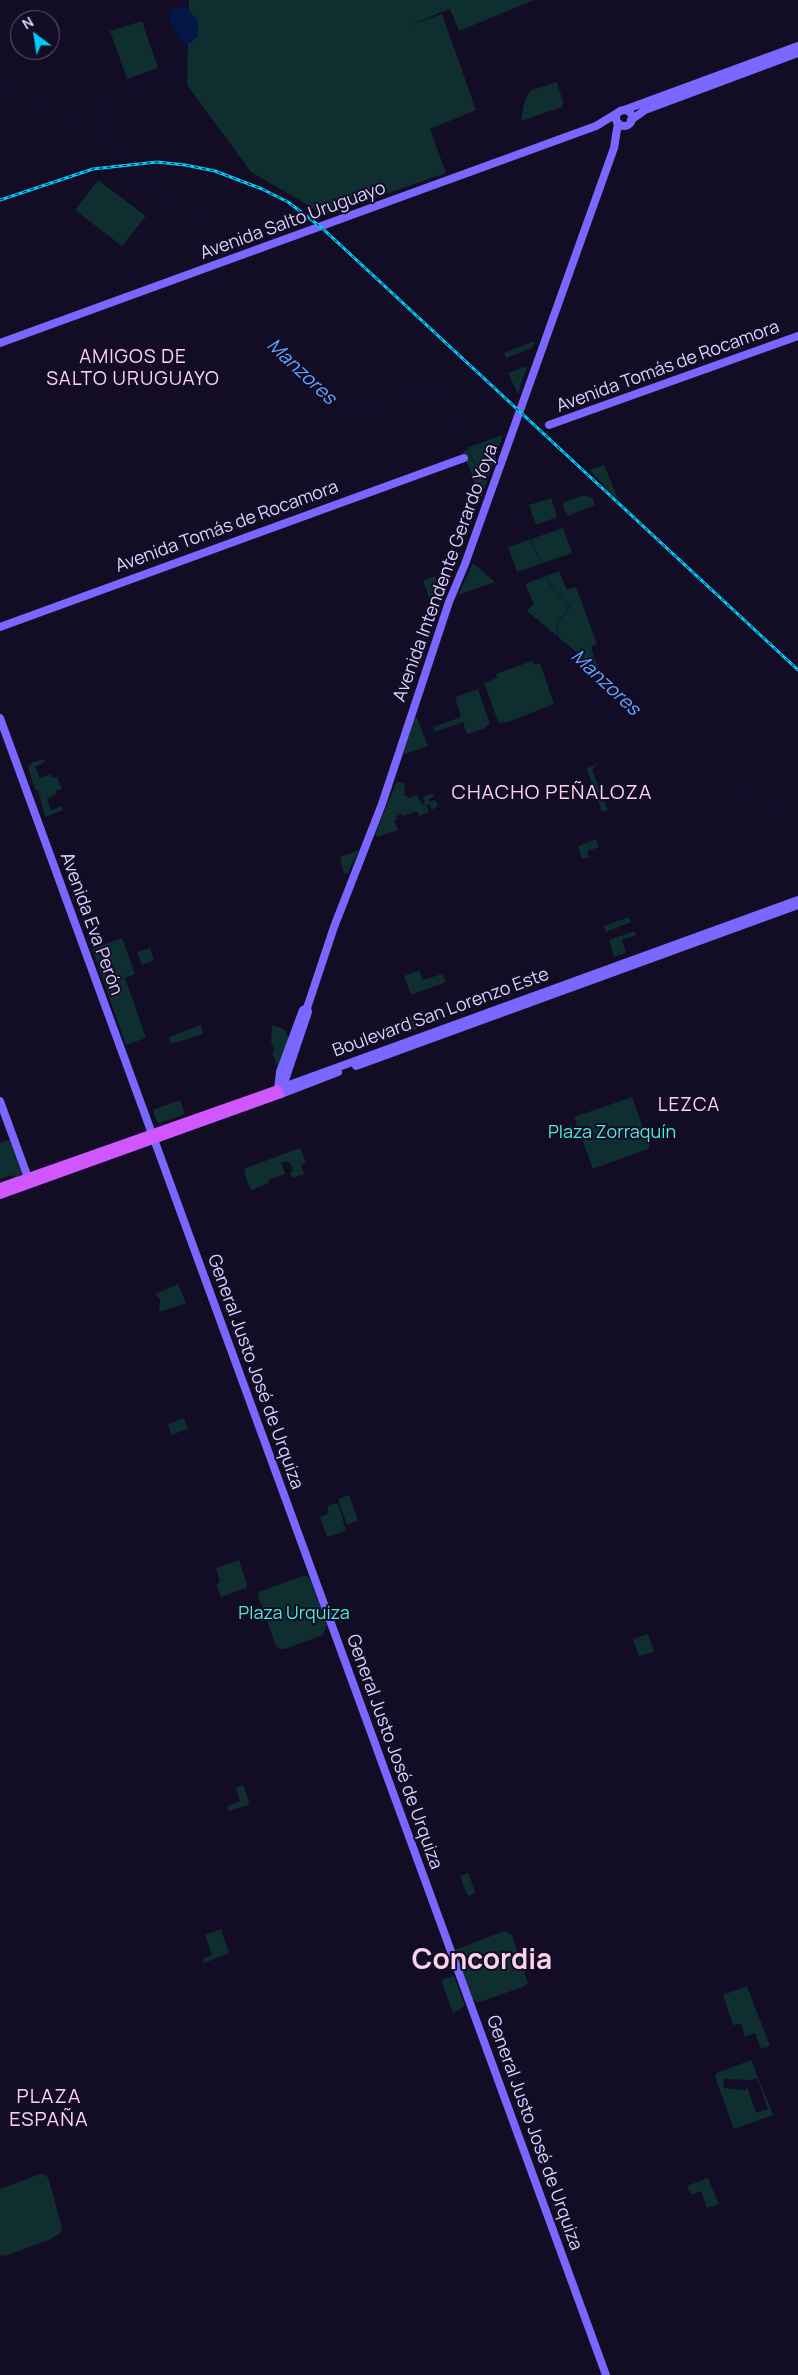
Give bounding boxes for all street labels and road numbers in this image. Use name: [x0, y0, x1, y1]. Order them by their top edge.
street label: Avenida Salto Uruguayo: [197, 177, 389, 265]
street label: Avenida Tomás de Rocamora: [554, 317, 782, 417]
street label: Avenida Intendente Gerardo Yoya: [389, 441, 503, 705]
street label: Avenida Tomás de Rocamora: [113, 477, 341, 577]
street label: Avenida Eva Perón: [55, 850, 127, 998]
street label: Boulevard San Lorenzo Este: [330, 964, 552, 1062]
street label: General Justo José de Urquiza: [202, 1252, 308, 1492]
street label: General Justo José de Urquiza: [341, 1632, 447, 1872]
street label: General Justo José de Urquiza: [481, 2013, 587, 2253]

